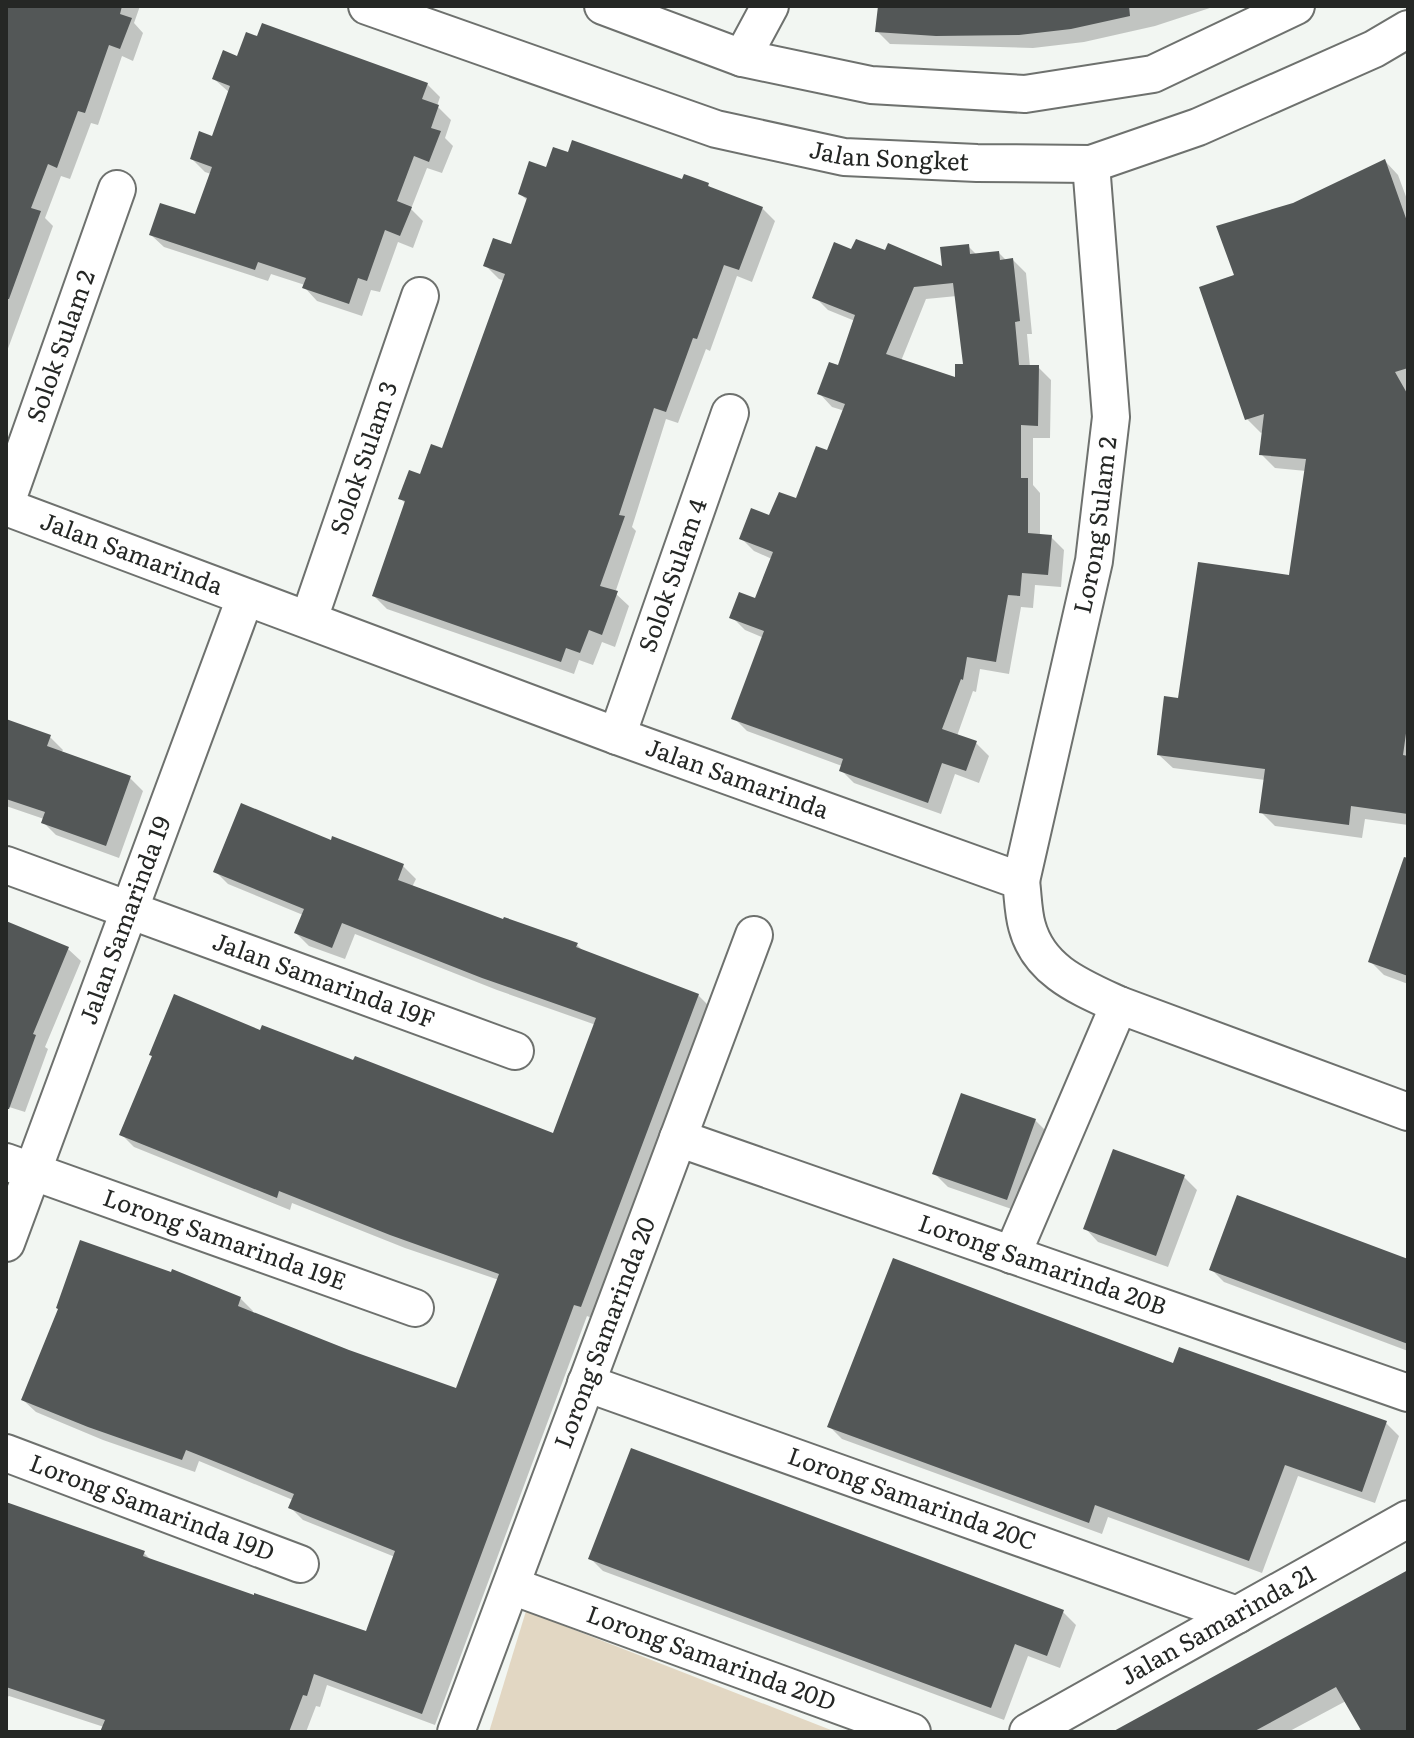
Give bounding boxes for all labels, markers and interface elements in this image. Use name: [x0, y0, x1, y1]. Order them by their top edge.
street label: Jalan Songket: [806, 130, 970, 178]
street label: Solok Sulam 2: [16, 265, 102, 427]
street label: Solok Sulam 3: [319, 376, 404, 539]
street label: Lorong Sulam 2: [1063, 434, 1124, 616]
street label: Solok Sulam 4: [628, 493, 714, 656]
street label: Jalan Samarinda: [36, 502, 229, 602]
street label: Jalan Samarinda: [641, 728, 834, 826]
street label: Jalan Samarinda 19: [69, 811, 178, 1029]
street label: Jalan Samarinda 19F: [208, 922, 440, 1035]
street label: Lorong Samarinda 19E: [99, 1178, 352, 1297]
street label: Lorong Samarinda 20B: [915, 1203, 1172, 1322]
street label: Lorong Samarinda 20: [544, 1211, 662, 1453]
street label: Lorong Samarinda 20C: [784, 1436, 1042, 1557]
street label: Lorong Samarinda 19D: [25, 1444, 280, 1568]
street label: Jalan Samarinda 21: [1113, 1554, 1321, 1692]
street label: Lorong Samarinda 20D: [582, 1595, 842, 1718]

